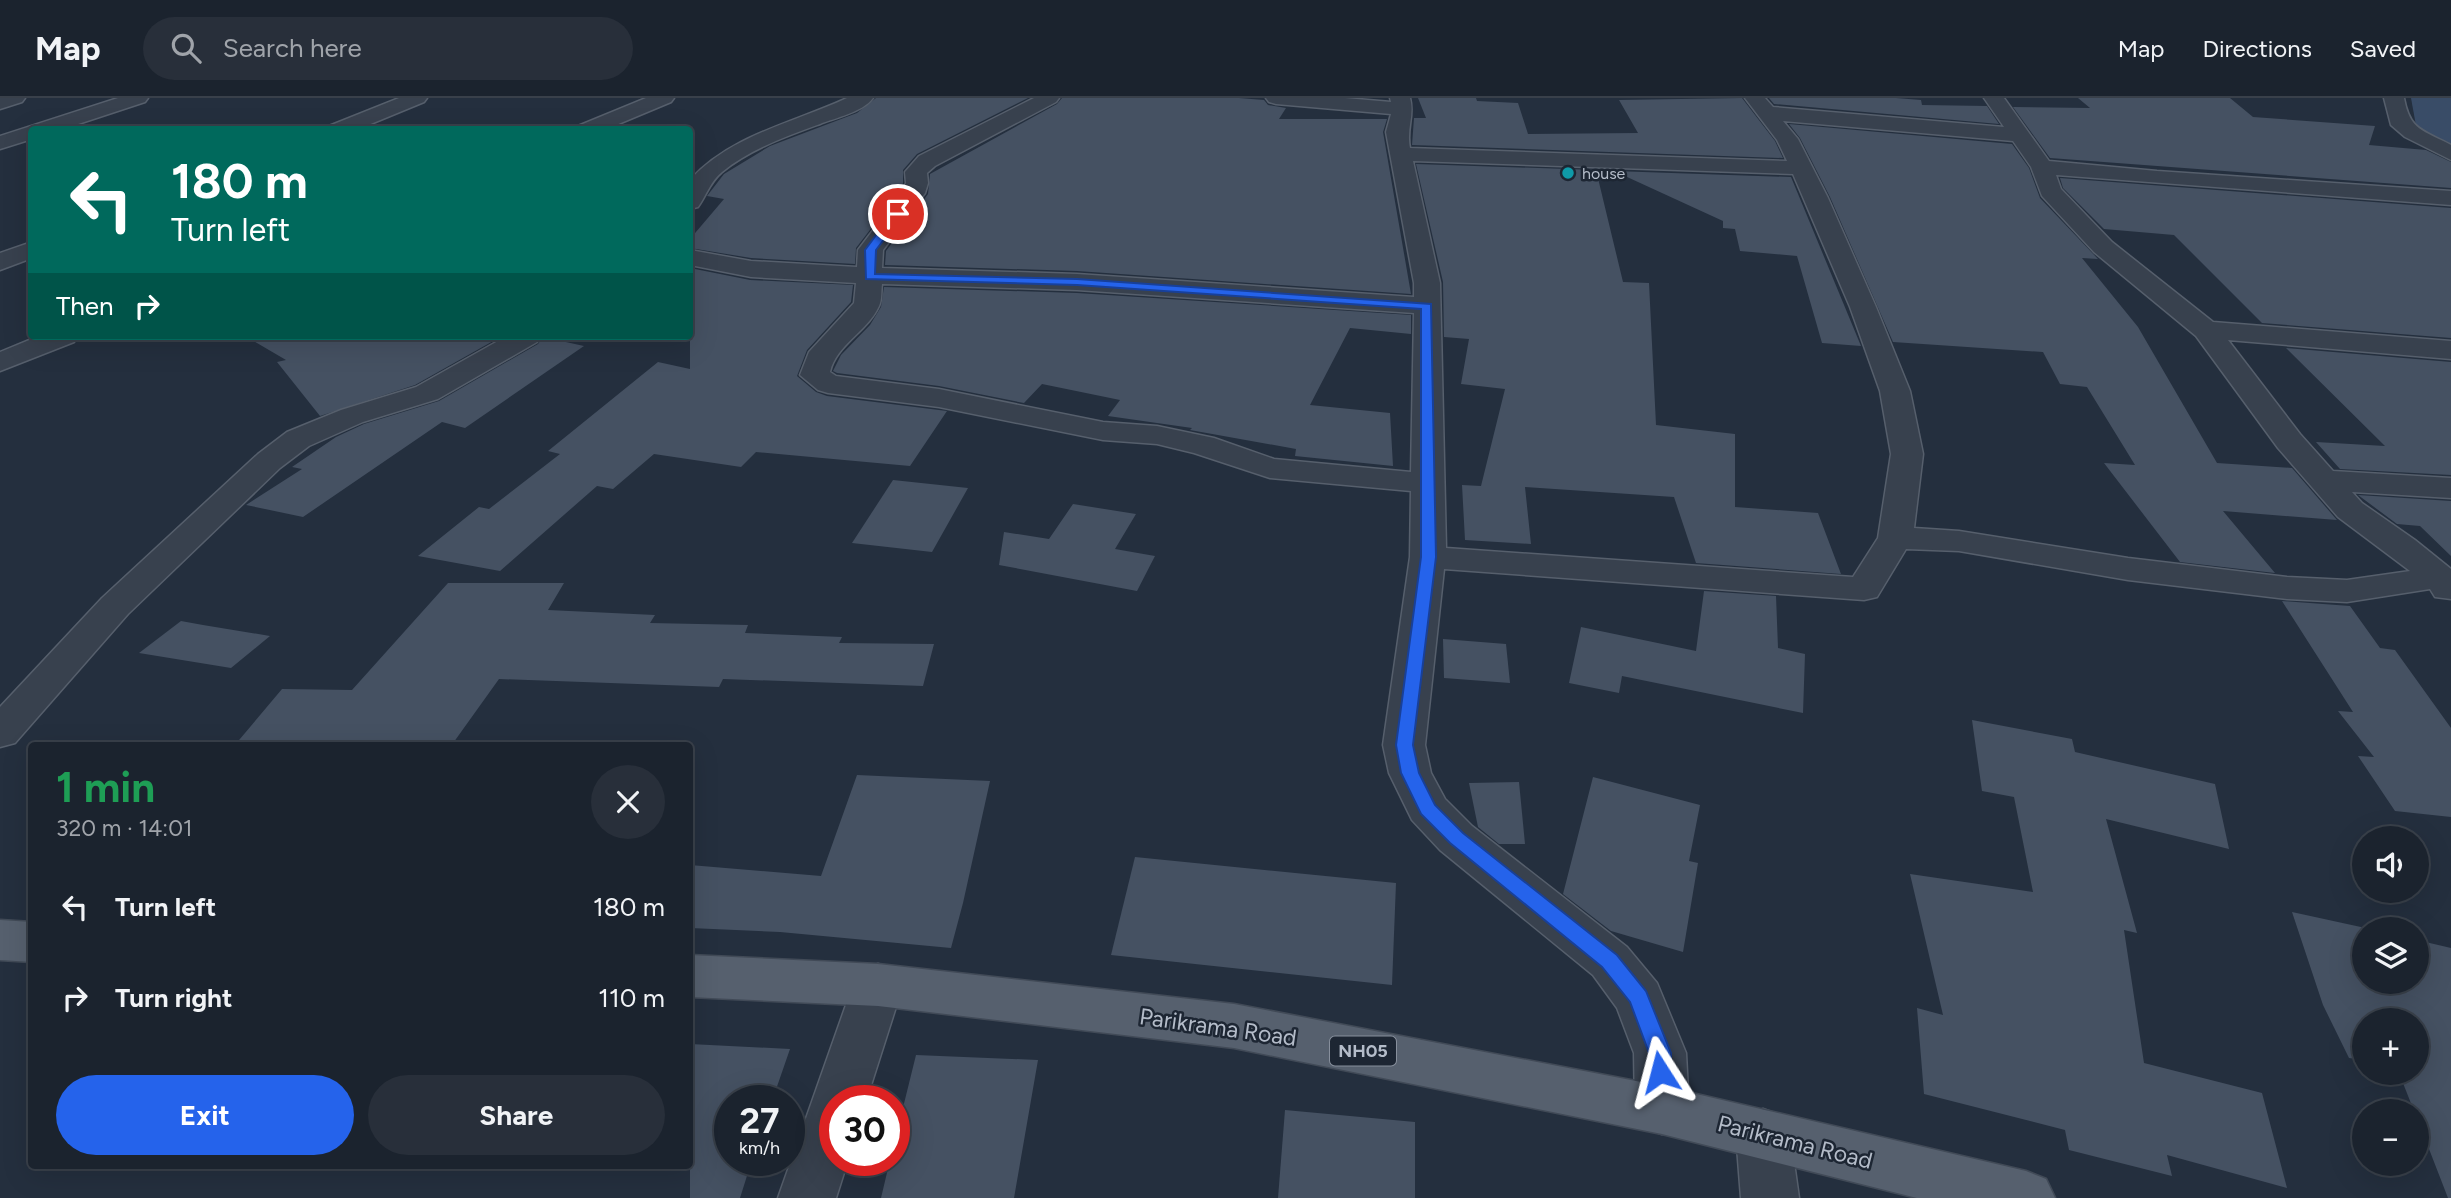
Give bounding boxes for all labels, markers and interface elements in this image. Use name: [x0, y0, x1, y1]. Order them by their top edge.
search box: [143, 17, 633, 80]
text: Map: [35, 29, 101, 68]
icon: search: [167, 29, 205, 67]
text: Search here: [223, 32, 362, 64]
text: Map: [2118, 34, 2164, 63]
text: Directions: [2202, 34, 2312, 63]
text: Saved: [2350, 34, 2416, 63]
text: 180 m: [171, 151, 308, 210]
icon: left: [56, 154, 147, 245]
place label: house: [1582, 164, 1626, 183]
marker: house: [1560, 165, 1576, 181]
pin: [868, 184, 928, 244]
icon: arrive: [879, 195, 917, 233]
text: Turn left: [171, 211, 290, 249]
icon: right: [128, 287, 166, 325]
text: Then: [56, 290, 114, 322]
text: 1 min: [56, 762, 155, 813]
button: close: [591, 765, 665, 839]
text: 320 m · 14:01: [56, 814, 192, 842]
map controls: [2352, 826, 2429, 1176]
button: sound: [2352, 826, 2429, 903]
icon: left: [56, 888, 94, 926]
text: Turn left: [115, 891, 216, 923]
text: 180 m: [593, 891, 665, 923]
button: layers: [2352, 917, 2429, 994]
icon: right: [56, 979, 94, 1017]
text: Turn right: [115, 982, 232, 1014]
text: 110 m: [598, 982, 665, 1014]
street label: Parikrama Road: [1138, 1002, 1298, 1052]
button: +: [2352, 1008, 2429, 1085]
position arrow: [1623, 1035, 1697, 1109]
road number: NH05: [1330, 1036, 1396, 1066]
button: Exit: [56, 1075, 354, 1155]
button: Share: [368, 1075, 665, 1155]
speed limit sign: 30: [819, 1085, 910, 1176]
button: −: [2352, 1099, 2429, 1176]
text: 27: [740, 1100, 779, 1142]
street label: Parikrama Road: [1715, 1109, 1875, 1175]
text: km/h: [739, 1137, 780, 1159]

